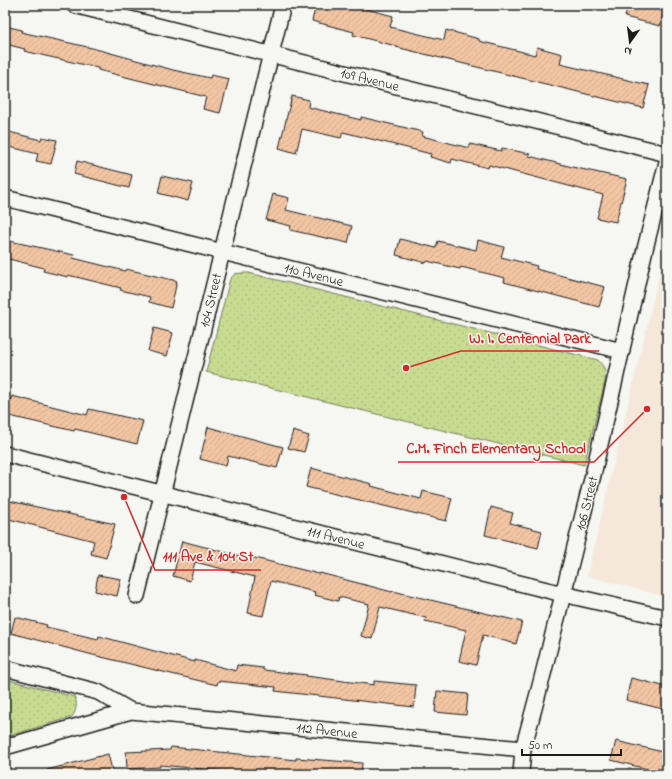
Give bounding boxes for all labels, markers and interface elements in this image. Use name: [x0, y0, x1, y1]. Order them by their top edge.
north arrow: [610, 22, 650, 62]
text: N: [622, 42, 633, 59]
street label: 109 Avenue: [338, 63, 402, 98]
street label: 110 Avenue: [282, 258, 346, 293]
street label: 104 Street: [195, 271, 228, 330]
callout: W. I. Centennial Park: [461, 324, 599, 351]
text: W. I. Centennial Park: [469, 328, 591, 350]
callout: C.M. Finch Elementary School: [398, 435, 594, 462]
text: C.M. Finch Elementary School: [406, 438, 586, 462]
street label: 106 Street: [571, 474, 604, 533]
street label: 111 Avenue: [305, 521, 367, 556]
callout: 111 Ave & 104 St: [155, 543, 261, 570]
text: 111 Ave & 104 St: [163, 546, 254, 568]
street label: 112 Avenue: [295, 718, 359, 745]
scale bar: [522, 731, 621, 757]
text: 50 m: [528, 737, 552, 755]

